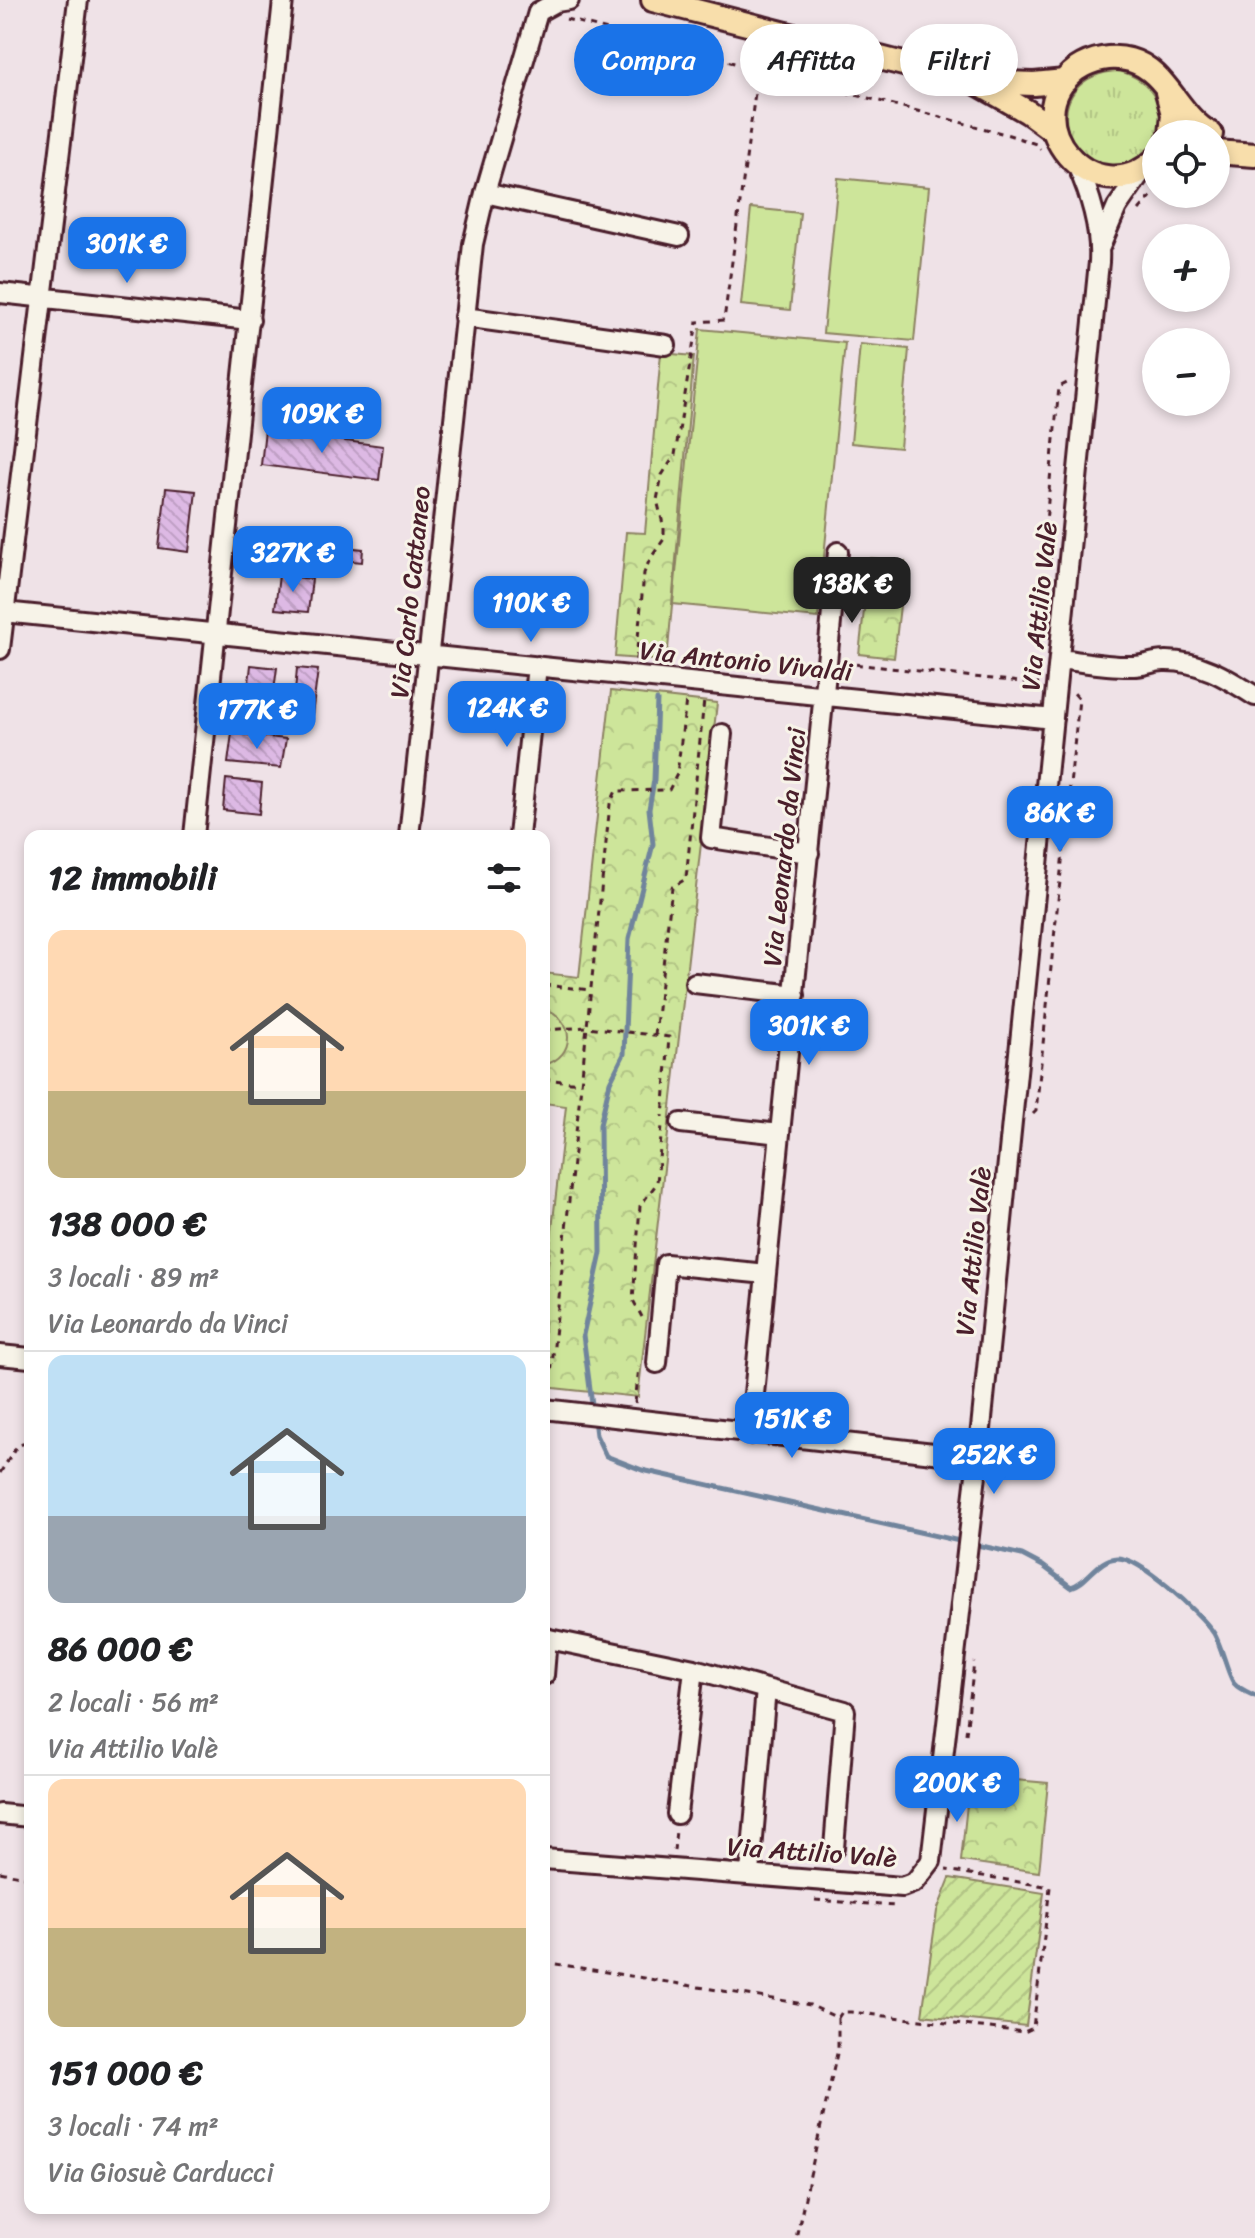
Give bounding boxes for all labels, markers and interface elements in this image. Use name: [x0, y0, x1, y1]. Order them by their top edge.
chip: Compra: [574, 24, 724, 96]
chip: Affitta: [740, 24, 884, 96]
chip: Filtri: [900, 24, 1018, 96]
map controls: [1142, 120, 1230, 416]
button: locate: [1142, 120, 1230, 208]
pin: 301K €: [62, 217, 192, 285]
text: 301K €: [86, 220, 168, 266]
button: +: [1142, 224, 1230, 312]
button: −: [1142, 328, 1230, 416]
pin: 109K €: [257, 387, 387, 455]
text: 109K €: [280, 390, 364, 436]
street label: Via Carlo Cattaneo: [376, 483, 444, 701]
street label: Via Attilio Valè: [1007, 519, 1071, 693]
pin: 327K €: [228, 526, 358, 594]
text: 327K €: [251, 529, 335, 575]
pin: 138K €: [787, 557, 917, 625]
text: 138K €: [812, 560, 892, 606]
pin: 110K €: [466, 576, 596, 644]
text: 110K €: [492, 579, 570, 625]
street label: Via Antonio Vivaldi: [637, 627, 855, 695]
pin: 124K €: [442, 681, 572, 749]
pin: 177K €: [192, 683, 322, 751]
text: 124K €: [466, 684, 548, 730]
text: 177K €: [217, 686, 297, 732]
street label: Via Leonardo da Vinci: [749, 724, 820, 969]
pin: 86K €: [1004, 786, 1116, 854]
text: 86K €: [1025, 789, 1095, 835]
text: 12 immobili: [48, 848, 217, 908]
icon: filters: [482, 856, 526, 900]
icon: home: [215, 982, 359, 1126]
pin: 301K €: [744, 999, 874, 1067]
text: 301K €: [768, 1002, 850, 1048]
street label: Via Attilio Valè: [941, 1164, 1005, 1338]
text: 138 000 €: [48, 1194, 206, 1254]
text: 3 locali · 89 m²: [48, 1254, 219, 1300]
text: Via Leonardo da Vinci: [48, 1300, 288, 1346]
pin: 151K €: [727, 1392, 857, 1460]
text: 151K €: [753, 1395, 831, 1441]
icon: home: [215, 1407, 359, 1551]
pin: 252K €: [929, 1428, 1059, 1496]
text: 252K €: [951, 1431, 1037, 1477]
text: 86 000 €: [48, 1619, 193, 1679]
text: 2 locali · 56 m²: [48, 1679, 219, 1725]
text: Via Attilio Valè: [48, 1725, 218, 1771]
pin: 200K €: [892, 1756, 1022, 1824]
text: 200K €: [913, 1759, 1001, 1805]
street label: Via Attilio Valè: [726, 1823, 898, 1881]
icon: home: [215, 1831, 359, 1975]
text: 151 000 €: [48, 2043, 203, 2103]
text: 3 locali · 74 m²: [48, 2103, 219, 2149]
text: Via Giosuè Carducci: [48, 2149, 274, 2195]

